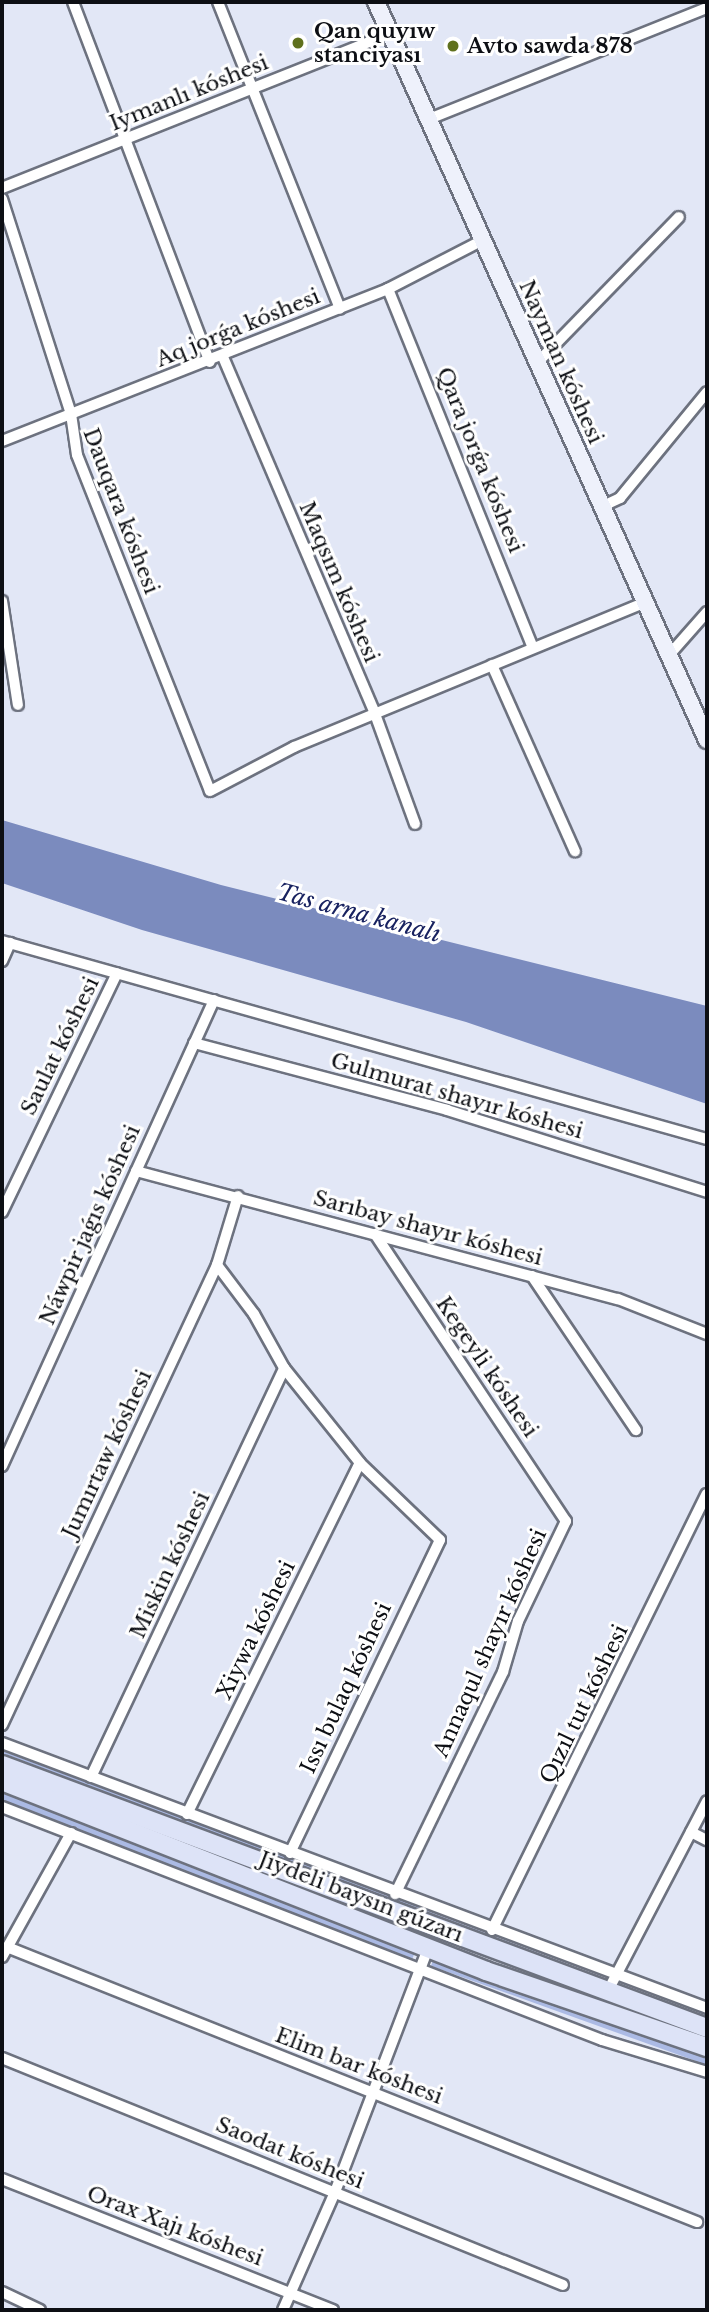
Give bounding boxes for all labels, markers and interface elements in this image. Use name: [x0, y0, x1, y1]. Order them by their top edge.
place label: Qan quyıw stanciyası: [314, 18, 435, 68]
marker: Qan quyıw stanciyası: [288, 33, 308, 53]
place label: Avto sawda 878: [467, 33, 633, 59]
marker: Avto sawda 878: [445, 38, 461, 54]
street label: Iymanlı kóshesi: [106, 50, 272, 136]
street label: Nayman kóshesi: [514, 276, 608, 448]
street label: Aq jorǵa kóshesi: [152, 284, 324, 372]
street label: Qara jorǵa kóshesi: [431, 363, 529, 557]
street label: Dauqara kóshesi: [78, 424, 164, 598]
street label: Maqsım kóshesi: [294, 498, 384, 666]
water label: Tas arna kanalı: [274, 878, 444, 948]
street label: Saulat kóshesi: [16, 973, 104, 1119]
street label: Gulmurat shayır kóshesi: [328, 1048, 586, 1144]
street label: Náwpir jaǵıs kóshesi: [34, 1121, 146, 1329]
street label: Sarıbay shayır kóshesi: [310, 1185, 546, 1271]
street label: Kegeyli kóshesi: [431, 1292, 543, 1442]
street label: Jumırtaw kóshesi: [57, 1366, 157, 1542]
street label: Miskin kóshesi: [125, 1488, 215, 1642]
street label: Annaqul shayır kóshesi: [428, 1525, 552, 1761]
street label: Xiywa kóshesi: [211, 1556, 301, 1704]
street label: Issı bulaq kóshesi: [295, 1599, 397, 1777]
street label: Qızıl tut kóshesi: [535, 1621, 633, 1787]
street label: Jiydeli baysın gúzarı: [255, 1846, 467, 1948]
street label: Elim bar kóshesi: [271, 2022, 447, 2110]
street label: Saodat kóshesi: [212, 2112, 368, 2194]
street label: Orax Xajı kóshesi: [83, 2181, 267, 2271]

